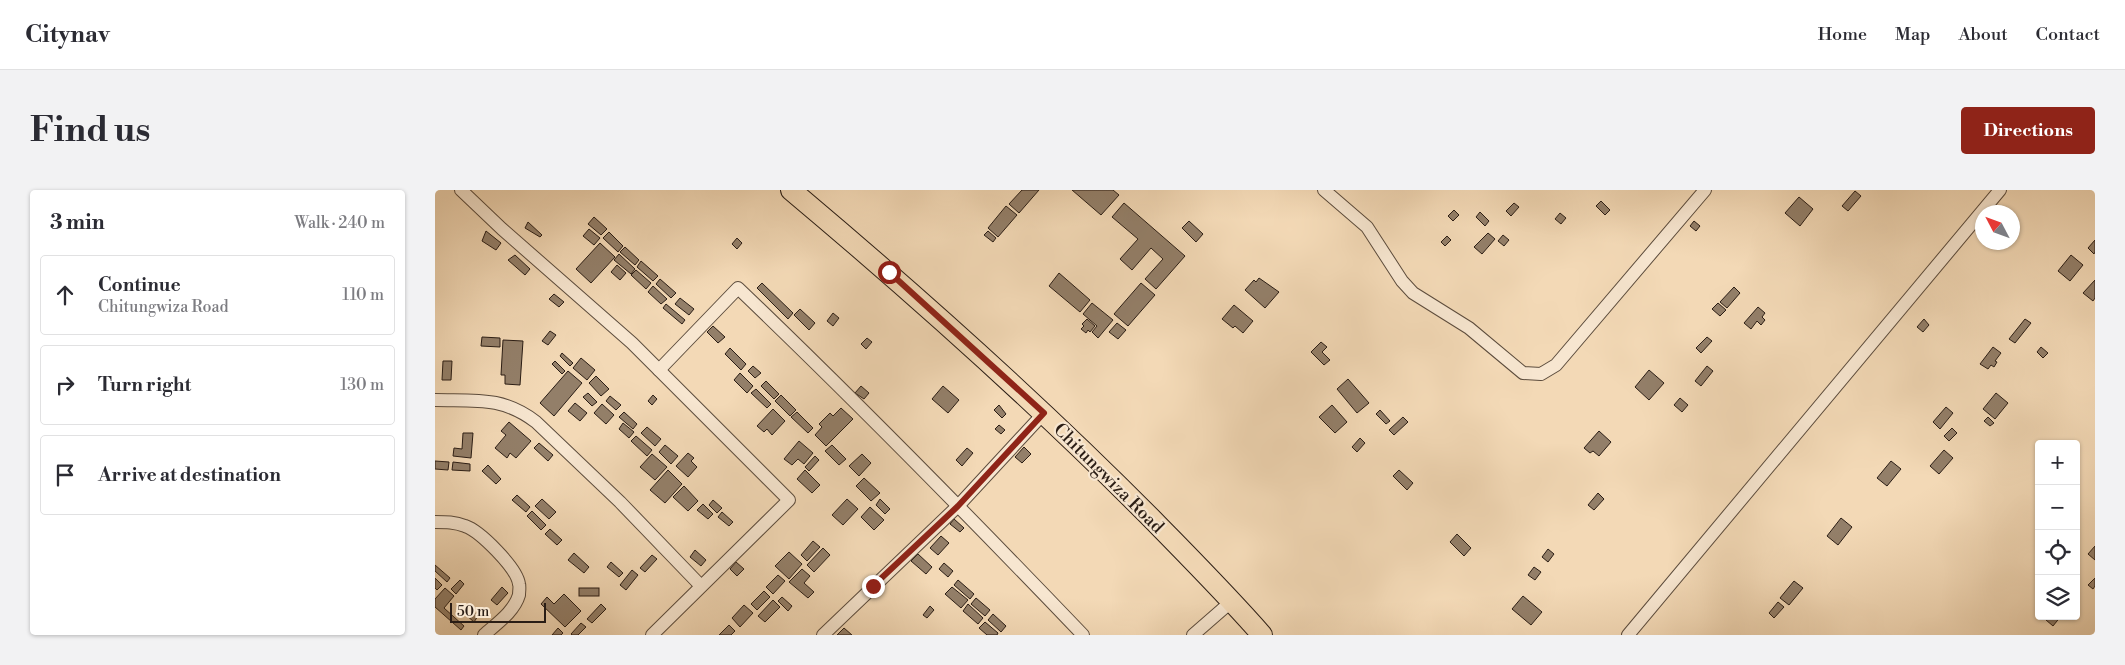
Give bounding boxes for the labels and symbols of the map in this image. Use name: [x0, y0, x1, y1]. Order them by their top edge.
north arrow: [1975, 205, 2020, 250]
route start: [878, 261, 901, 284]
street label: Chitungwiza Road: [1049, 418, 1169, 539]
route end: [862, 575, 885, 598]
scale bar: [450, 600, 546, 623]

